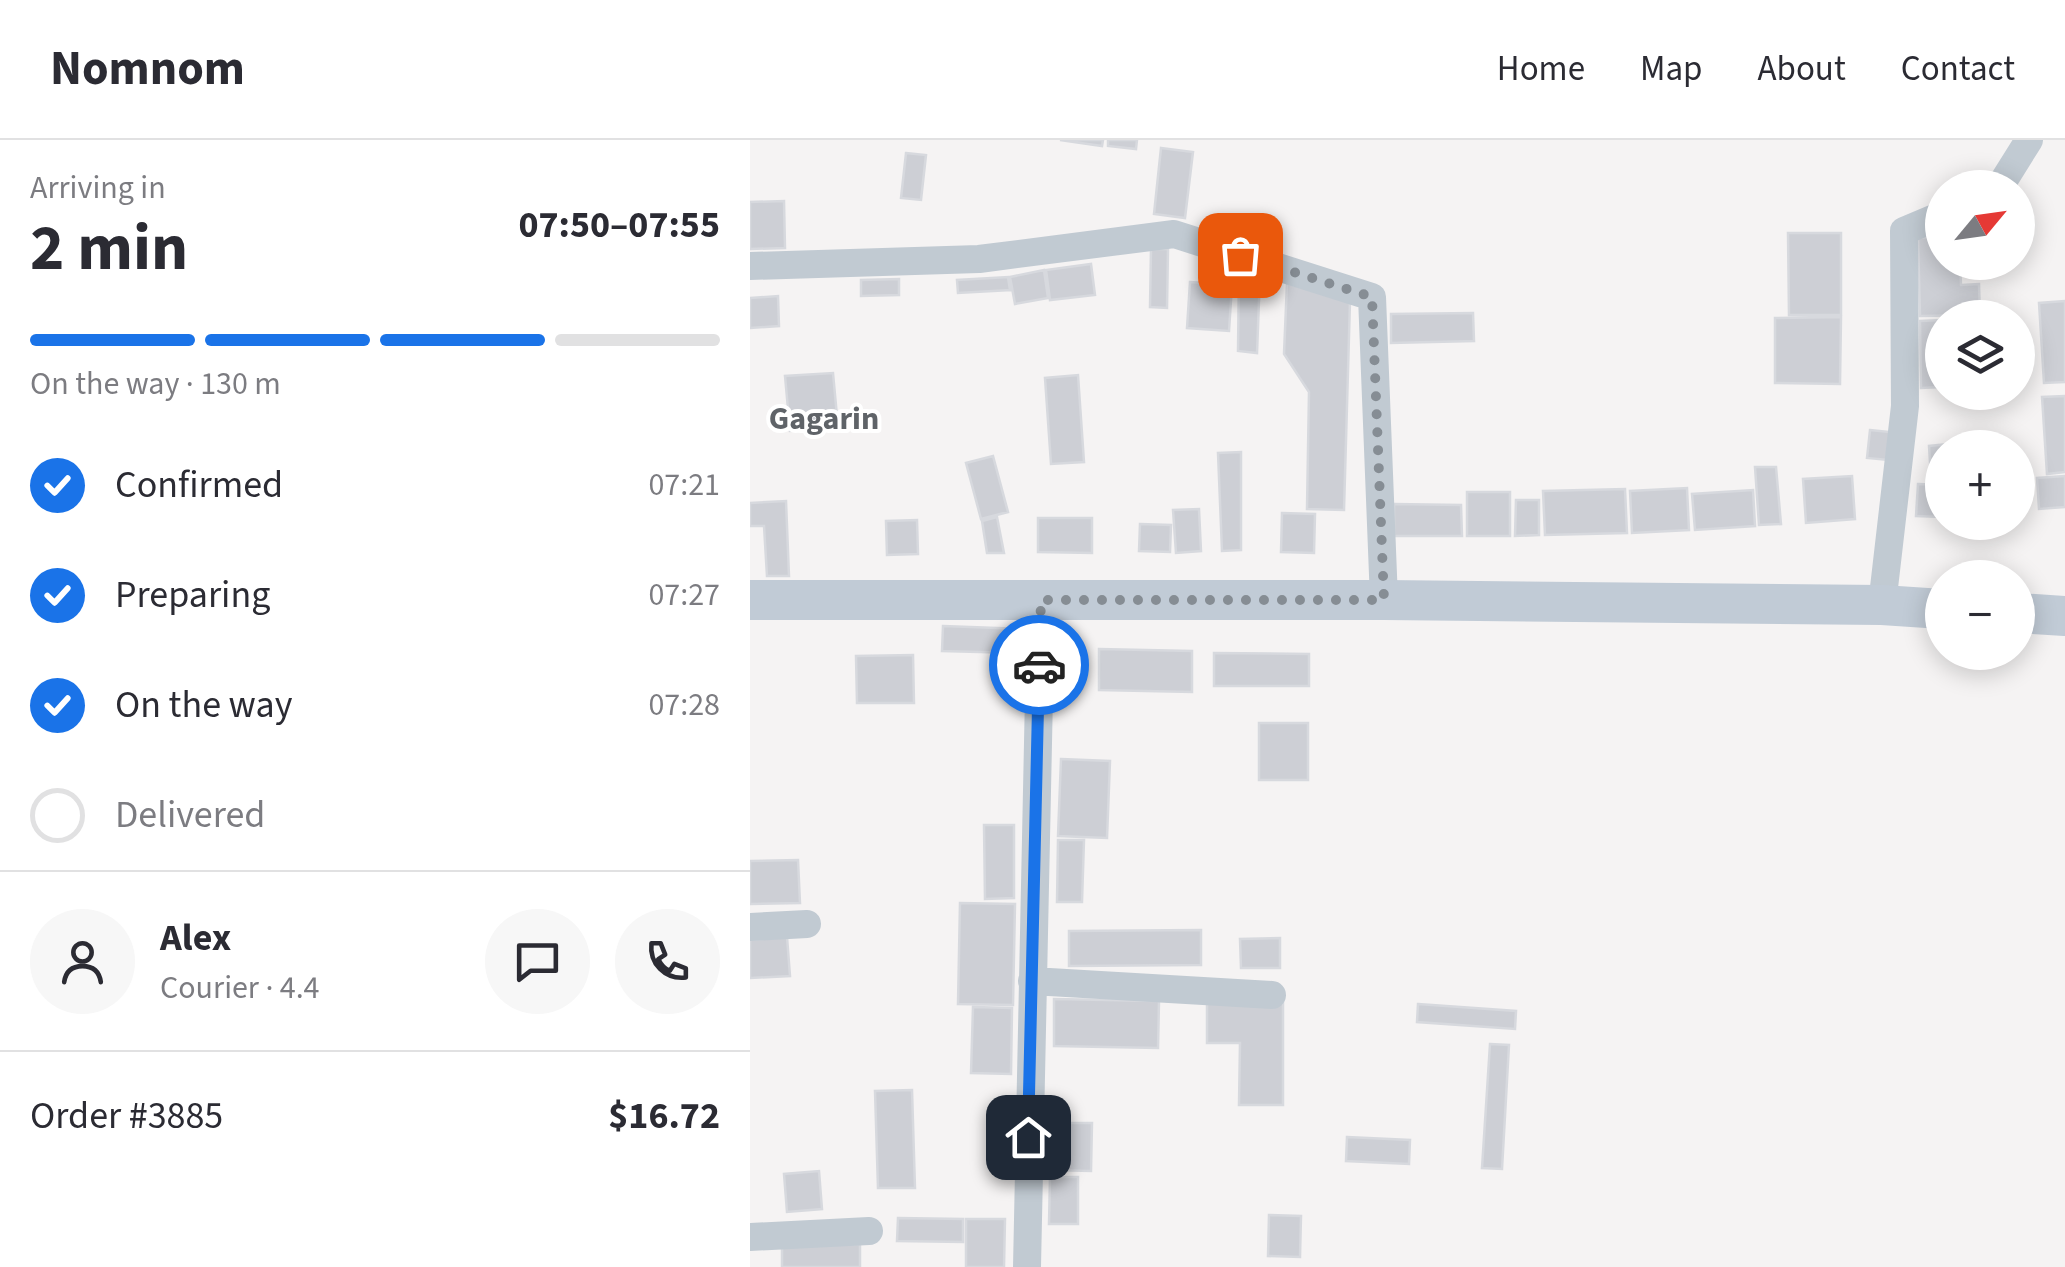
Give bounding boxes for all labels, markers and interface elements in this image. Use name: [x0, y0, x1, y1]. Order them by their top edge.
text: Nomnom: [50, 35, 245, 103]
text: Home: [1497, 44, 1585, 94]
text: Map: [1640, 44, 1703, 94]
text: About: [1758, 44, 1846, 94]
text: Contact: [1901, 44, 2015, 94]
text: Arriving in: [30, 165, 166, 211]
north arrow: [1925, 170, 2035, 280]
map controls: [1925, 170, 2035, 670]
text: 07:50–07:55: [518, 198, 720, 252]
text: 2 min: [30, 202, 188, 295]
pin: [1198, 213, 1283, 298]
icon: bag: [1213, 228, 1268, 283]
button: layers: [1925, 300, 2035, 410]
text: On the way · 130 m: [30, 361, 281, 407]
district label: Gagarin: [769, 396, 879, 442]
button: +: [1925, 430, 2035, 540]
icon: check: [30, 458, 85, 513]
text: Confirmed: [115, 458, 283, 512]
text: 07:21: [648, 462, 720, 508]
button: −: [1925, 560, 2035, 670]
icon: check: [30, 568, 85, 623]
text: Preparing: [115, 568, 270, 622]
text: 07:27: [648, 572, 720, 618]
courier: [989, 615, 1089, 715]
icon: car: [1012, 638, 1067, 693]
icon: check: [30, 678, 85, 733]
text: On the way: [115, 678, 292, 732]
text: 07:28: [648, 682, 720, 728]
text: Delivered: [115, 788, 265, 842]
button: person: [30, 909, 135, 1014]
button: chat: [485, 909, 590, 1014]
button: phone: [615, 909, 720, 1014]
text: Alex: [160, 911, 231, 965]
text: Courier · 4.4: [160, 965, 320, 1011]
text: Order #3885: [30, 1089, 223, 1143]
text: $16.72: [608, 1089, 720, 1143]
pin: [986, 1095, 1071, 1180]
icon: home: [1001, 1110, 1056, 1165]

